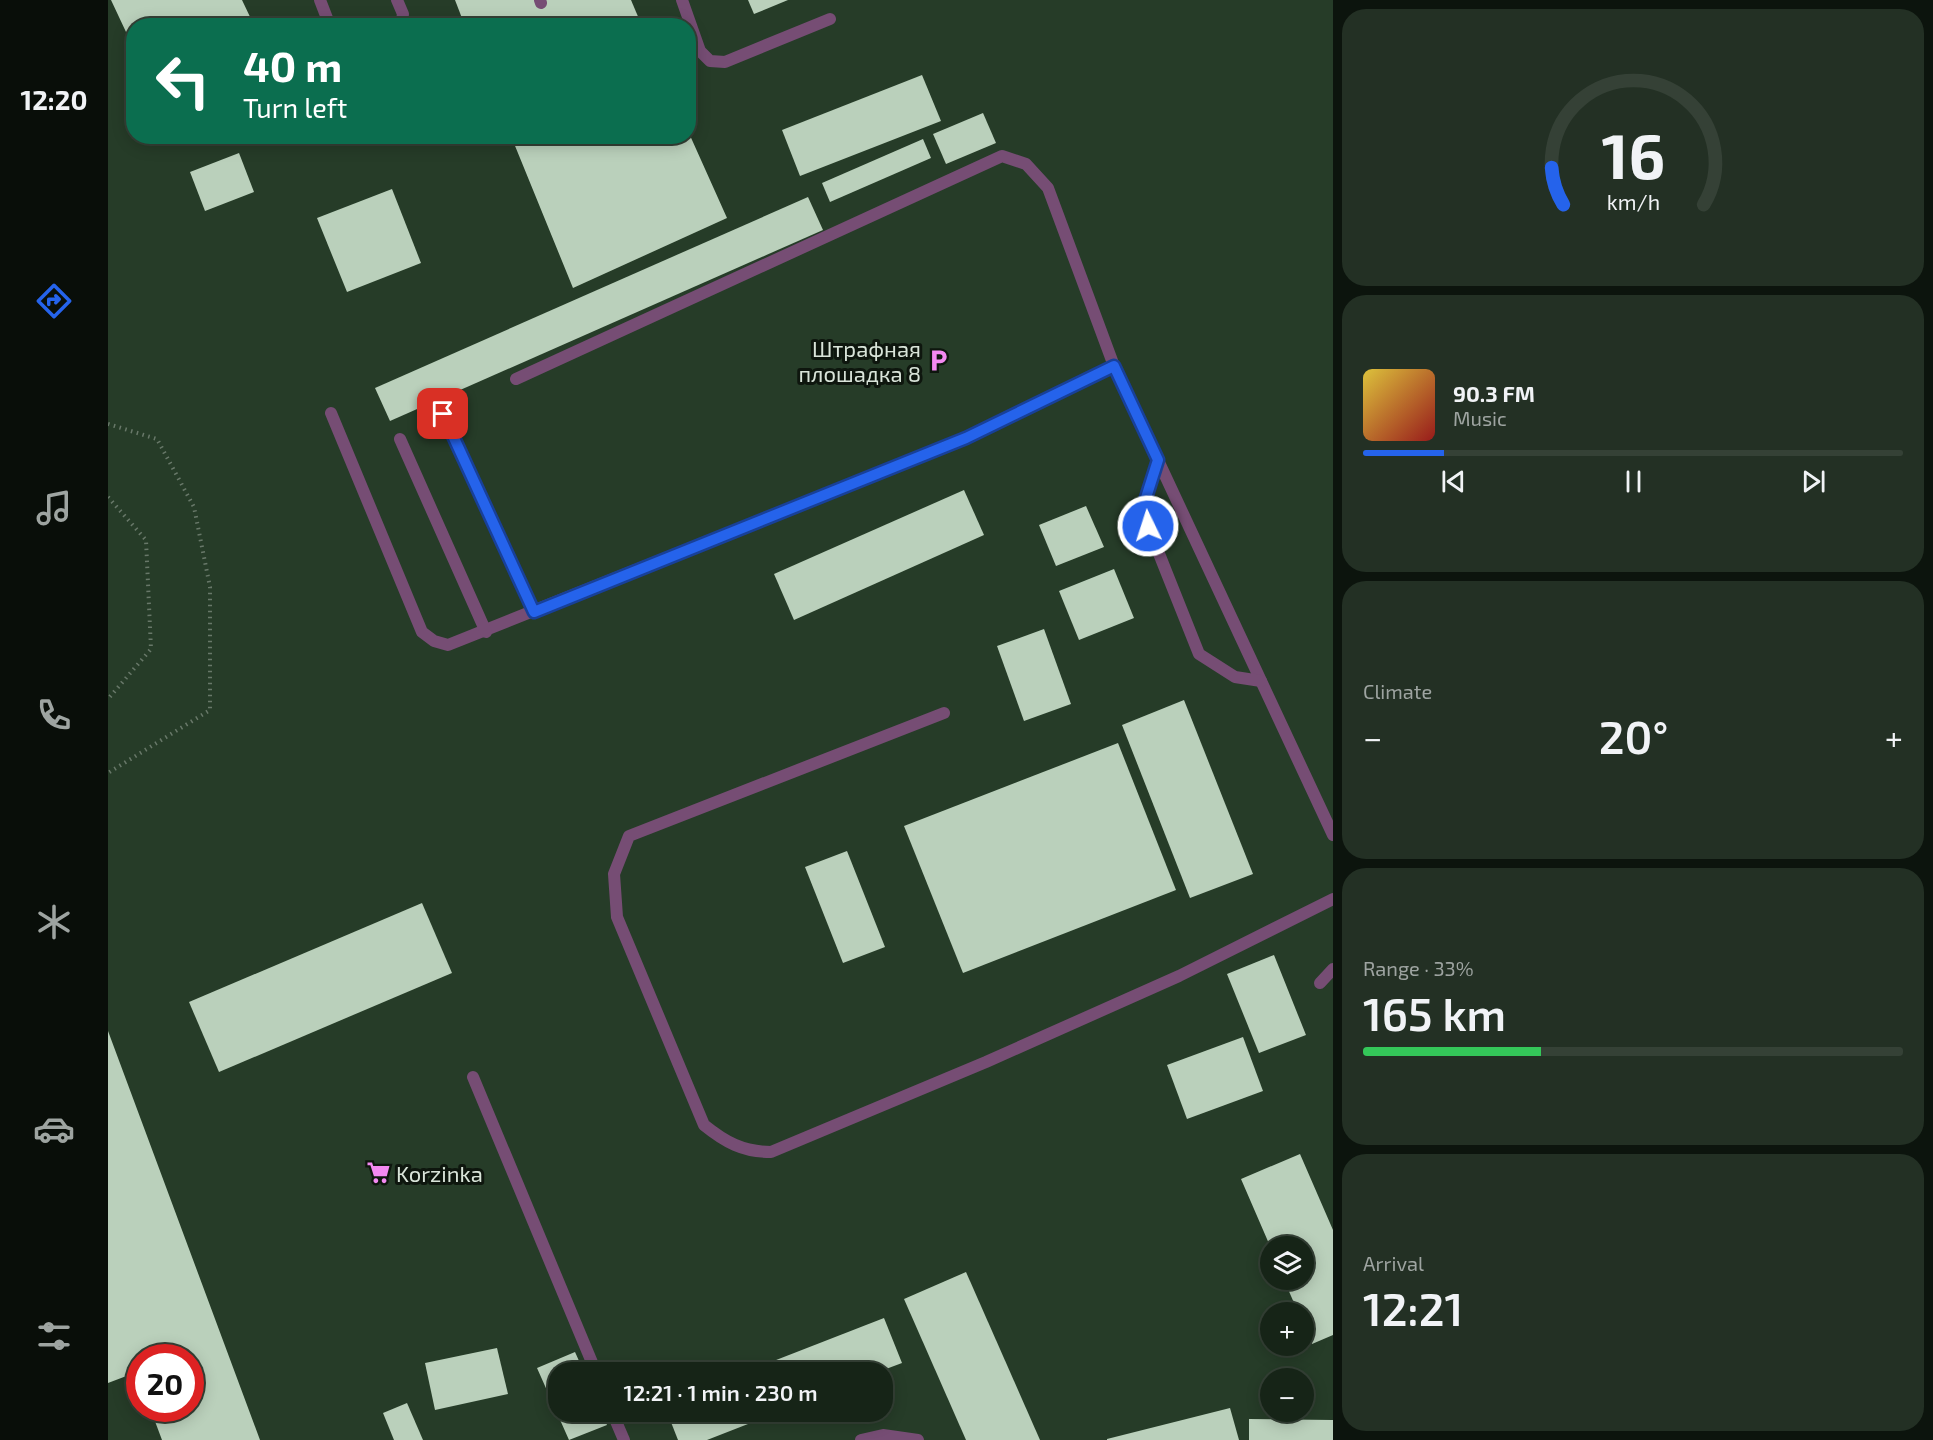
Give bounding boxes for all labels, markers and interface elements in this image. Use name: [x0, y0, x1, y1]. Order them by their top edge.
text: 40 m: [243, 40, 342, 90]
icon: left: [144, 42, 222, 120]
text: 12:20: [20, 83, 88, 115]
text: Turn left: [243, 91, 347, 123]
text: 16: [1601, 117, 1665, 192]
text: km/h: [1606, 189, 1660, 214]
icon: directions: [33, 280, 75, 322]
place label: Штрафная плошадка 8: [798, 335, 921, 386]
parking icon: Штрафная плошадка 8: [926, 348, 952, 374]
text: 90.3 FM: [1453, 380, 1535, 406]
pin: [417, 388, 468, 439]
icon: arrive: [426, 397, 459, 430]
text: Music: [1453, 406, 1507, 430]
icon: previous: [1437, 465, 1470, 498]
icon: pause: [1617, 465, 1650, 498]
icon: next: [1797, 465, 1830, 498]
icon: music: [33, 487, 75, 529]
position arrow: [1116, 494, 1180, 558]
text: Climate: [1363, 679, 1432, 703]
icon: phone: [33, 694, 75, 736]
text: 20°: [1599, 709, 1668, 763]
text: −: [1363, 717, 1382, 757]
text: +: [1885, 717, 1903, 757]
icon: climate: [33, 901, 75, 943]
text: Range · 33%: [1363, 956, 1474, 980]
text: 165 km: [1363, 986, 1506, 1040]
icon: car: [33, 1108, 75, 1150]
supermarket icon: Korzinka: [365, 1160, 391, 1186]
place label: Korzinka: [396, 1160, 483, 1186]
map controls: [1260, 1236, 1314, 1422]
button: layers: [1260, 1236, 1314, 1290]
text: Arrival: [1363, 1251, 1424, 1275]
text: 12:21: [1363, 1281, 1463, 1335]
button: +: [1260, 1302, 1314, 1356]
icon: filters: [33, 1315, 75, 1357]
speed limit sign: 20: [126, 1344, 204, 1422]
button: −: [1260, 1368, 1314, 1422]
text: 12:21 · 1 min · 230 m: [623, 1379, 818, 1405]

